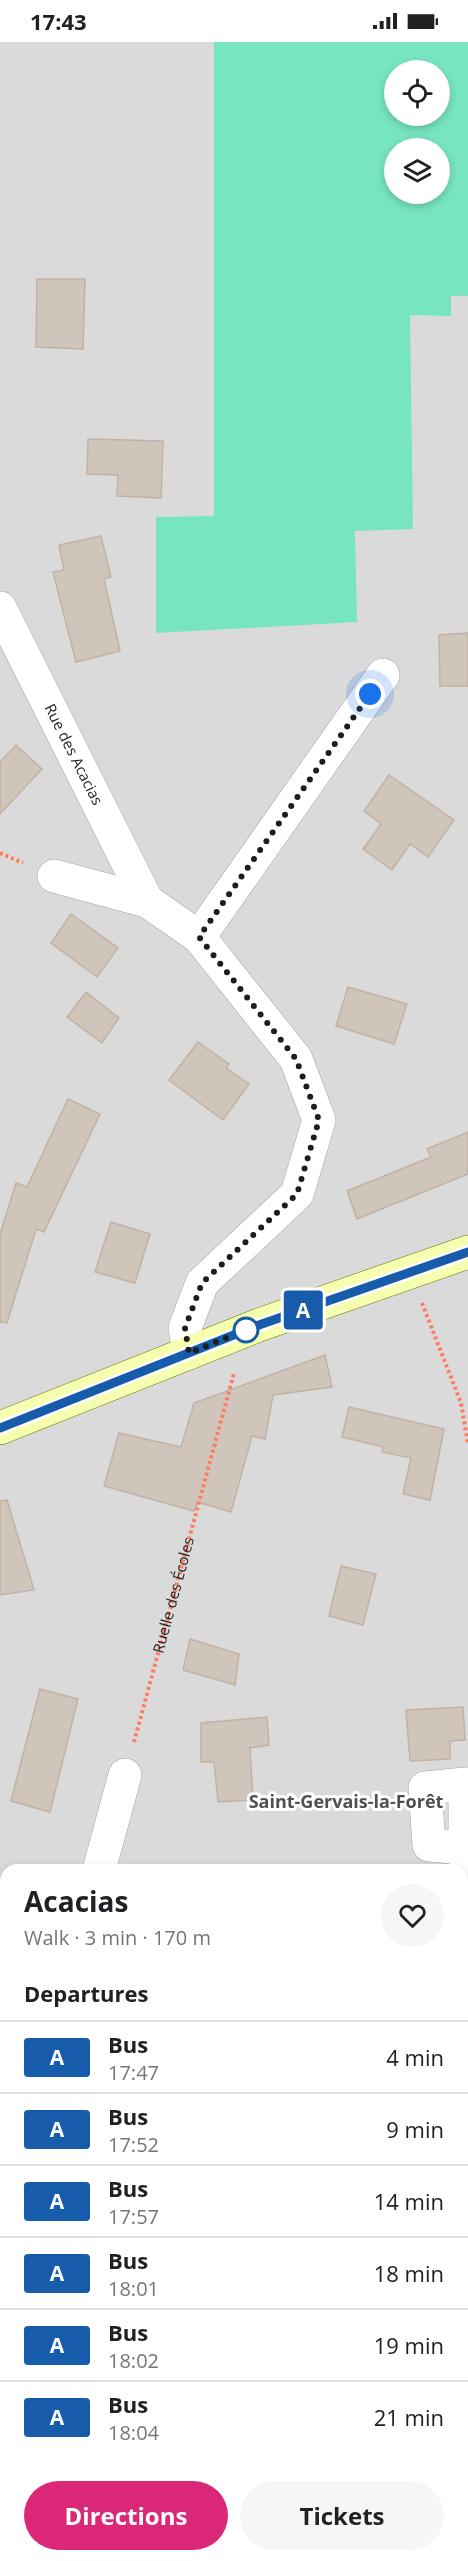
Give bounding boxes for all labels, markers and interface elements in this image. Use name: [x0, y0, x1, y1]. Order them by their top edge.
text: 17:43: [30, 6, 87, 36]
map controls: [384, 60, 450, 204]
button: locate: [384, 60, 450, 126]
button: layers: [384, 138, 450, 204]
your location: [355, 679, 385, 709]
street label: Rue des Acacias: [41, 700, 108, 808]
line badge: A: [284, 1290, 322, 1330]
text: A: [296, 1296, 310, 1324]
unlabelled marker: [233, 1317, 259, 1343]
street label: Ruelle des Écoles: [148, 1535, 198, 1655]
district label: Saint-Gervais-la-Forêt: [249, 1789, 444, 1813]
text: Acacias: [24, 1882, 128, 1920]
button: heart: [381, 1884, 444, 1947]
text: Walk · 3 min · 170 m: [24, 1924, 211, 1951]
text: Departures: [24, 1978, 148, 2008]
text: Bus: [108, 2029, 148, 2059]
text: 4 min: [386, 2042, 444, 2072]
text: A: [50, 2043, 64, 2071]
text: 17:47: [108, 2059, 159, 2086]
text: Bus: [108, 2101, 148, 2131]
text: 9 min: [386, 2114, 444, 2144]
text: A: [50, 2115, 64, 2143]
text: 17:52: [108, 2131, 159, 2158]
text: Bus: [108, 2173, 148, 2203]
text: 14 min: [374, 2186, 444, 2216]
text: A: [50, 2187, 64, 2215]
text: 17:57: [108, 2203, 159, 2230]
text: Bus: [108, 2245, 148, 2275]
text: 18 min: [374, 2258, 444, 2288]
text: A: [50, 2259, 64, 2287]
text: 18:01: [108, 2275, 159, 2302]
text: Bus: [108, 2317, 148, 2347]
text: 19 min: [374, 2330, 444, 2360]
text: A: [50, 2331, 64, 2359]
text: 18:02: [108, 2347, 159, 2374]
text: Bus: [108, 2389, 148, 2419]
text: 21 min: [374, 2402, 444, 2432]
text: A: [50, 2403, 64, 2431]
text: 18:04: [108, 2419, 159, 2446]
button: Directions: [24, 2481, 228, 2550]
button: Tickets: [240, 2481, 444, 2550]

